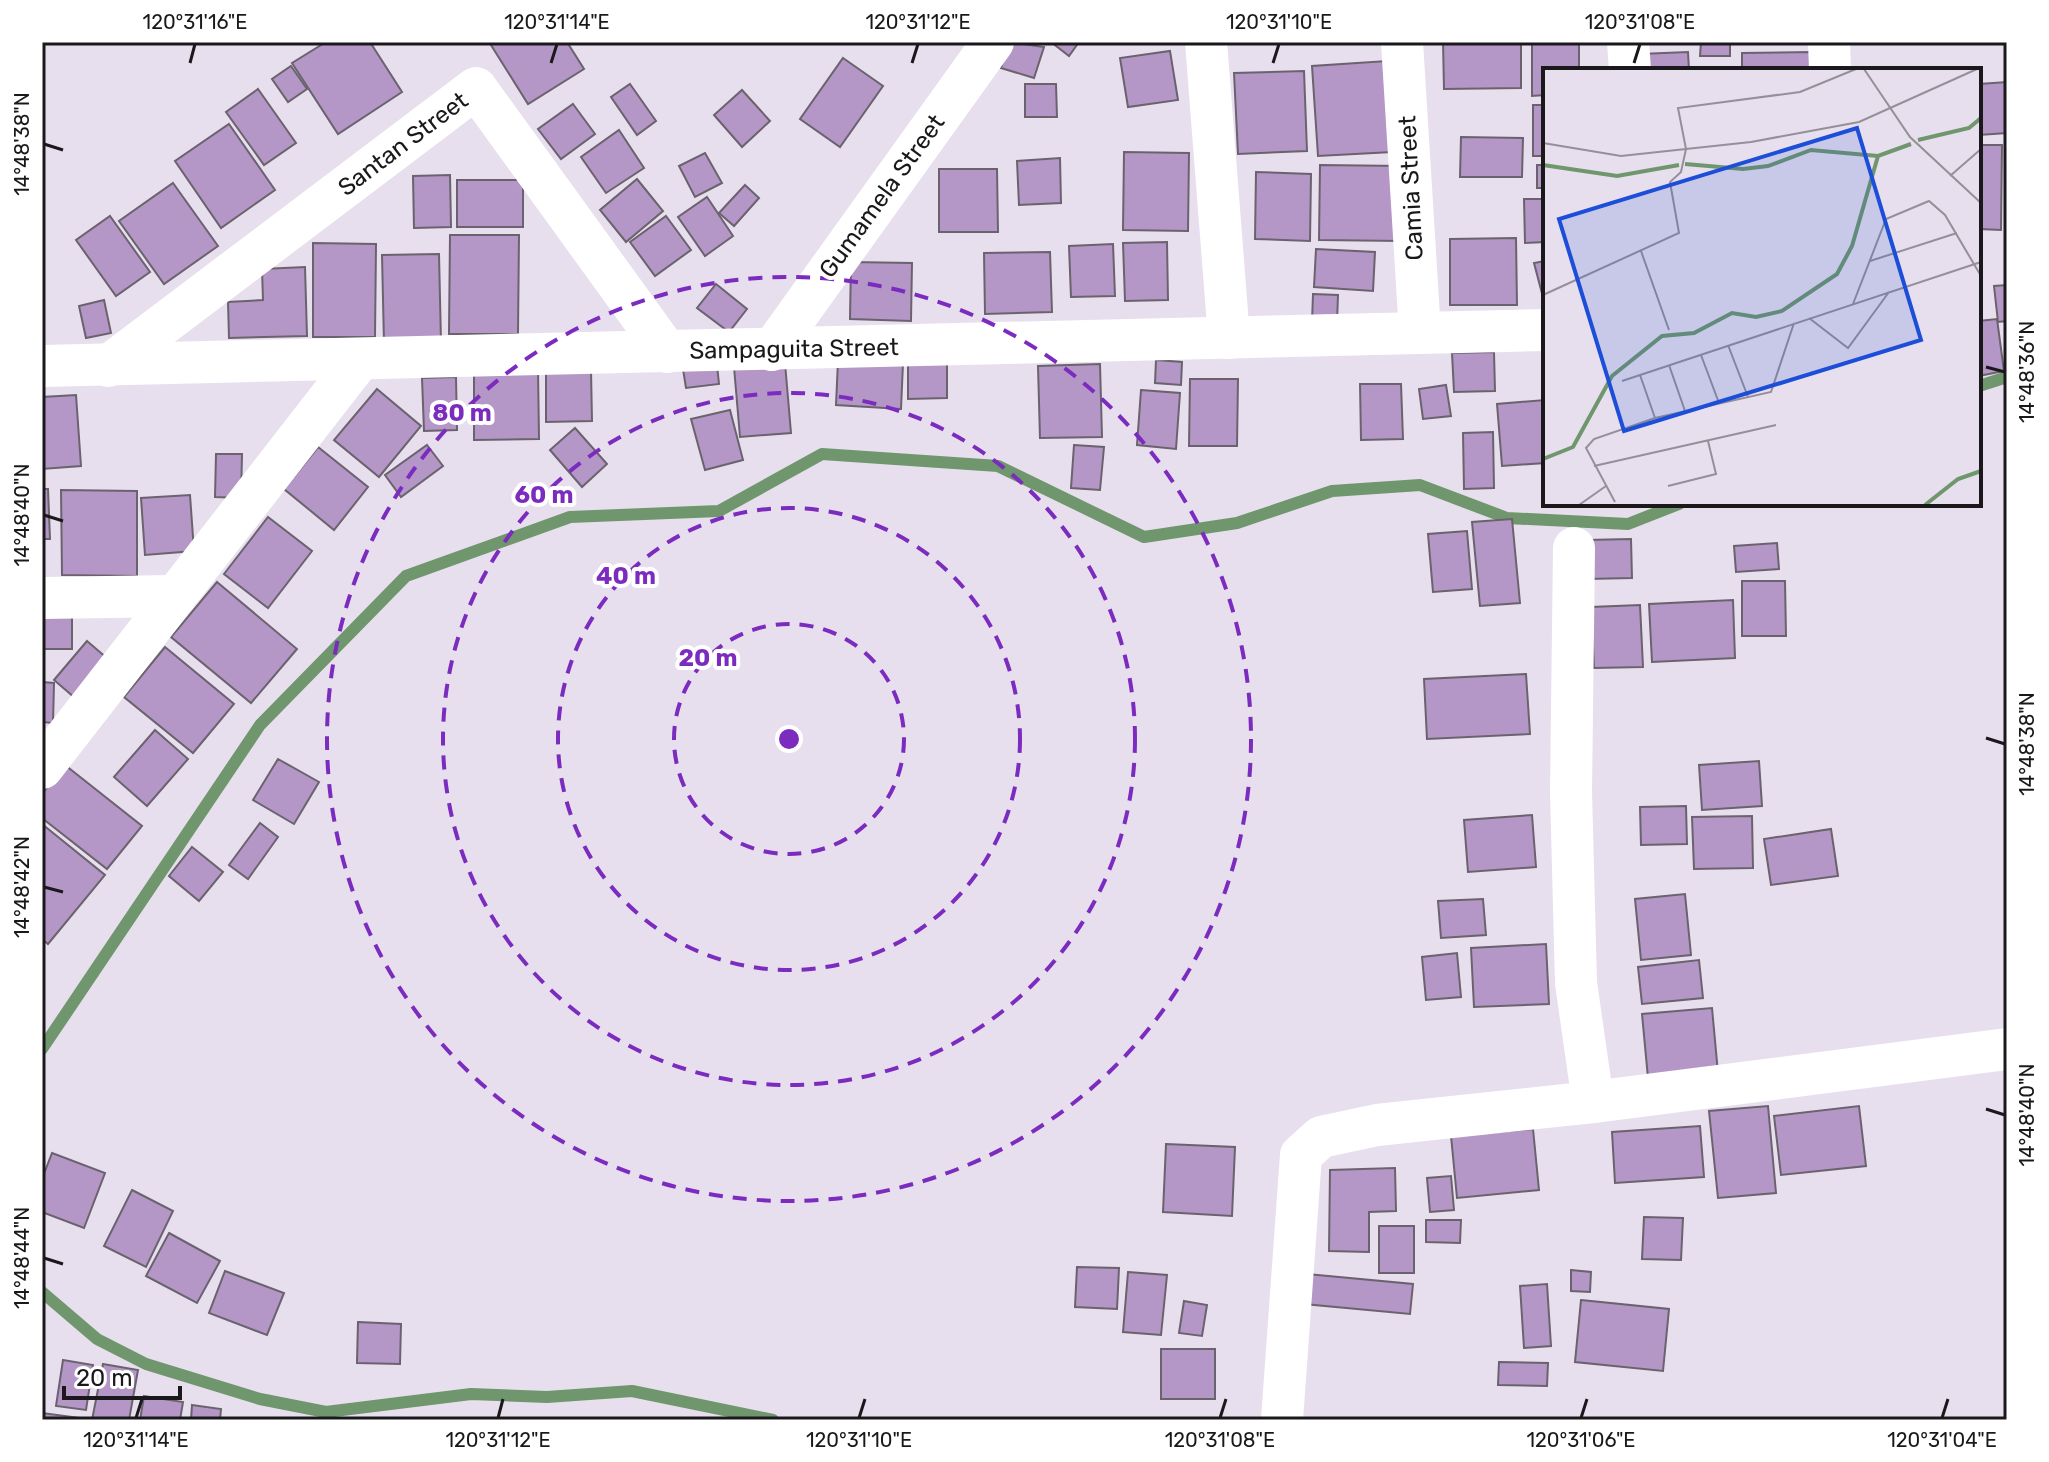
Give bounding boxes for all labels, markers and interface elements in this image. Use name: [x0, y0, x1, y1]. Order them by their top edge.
text: 120°31'16"E: [143, 10, 247, 34]
text: 120°31'14"E: [504, 10, 610, 34]
text: 120°31'12"E: [865, 10, 971, 34]
text: 120°31'10"E: [1226, 10, 1332, 34]
text: 120°31'08"E: [1585, 10, 1695, 34]
inset map: [1543, 68, 1981, 506]
street label: Santan Street: [333, 86, 473, 202]
text: 14°48'38"N: [10, 92, 34, 196]
street label: Gumamela Street: [814, 109, 950, 283]
street label: Camia Street: [1393, 115, 1429, 261]
text: 14°48'36"N: [2015, 321, 2039, 423]
street label: Sampaguita Street: [689, 333, 899, 365]
text: 80 m: [432, 399, 492, 427]
text: 14°48'40"N: [10, 464, 34, 566]
text: 60 m: [514, 481, 574, 509]
text: 40 m: [596, 562, 656, 590]
text: 20 m: [678, 644, 738, 672]
text: 14°48'38"N: [2015, 692, 2039, 796]
centre of rings: [775, 725, 803, 753]
text: 14°48'42"N: [10, 836, 34, 938]
text: 14°48'40"N: [2015, 1064, 2039, 1166]
text: 14°48'44"N: [10, 1207, 34, 1309]
scale bar: [64, 1350, 180, 1400]
text: 20 m: [76, 1364, 133, 1392]
text: 120°31'14"E: [83, 1428, 189, 1452]
text: 120°31'12"E: [445, 1428, 551, 1452]
text: 120°31'10"E: [806, 1428, 912, 1452]
text: 120°31'08"E: [1165, 1428, 1275, 1452]
text: 120°31'06"E: [1527, 1428, 1635, 1452]
text: 120°31'04"E: [1887, 1428, 1997, 1452]

